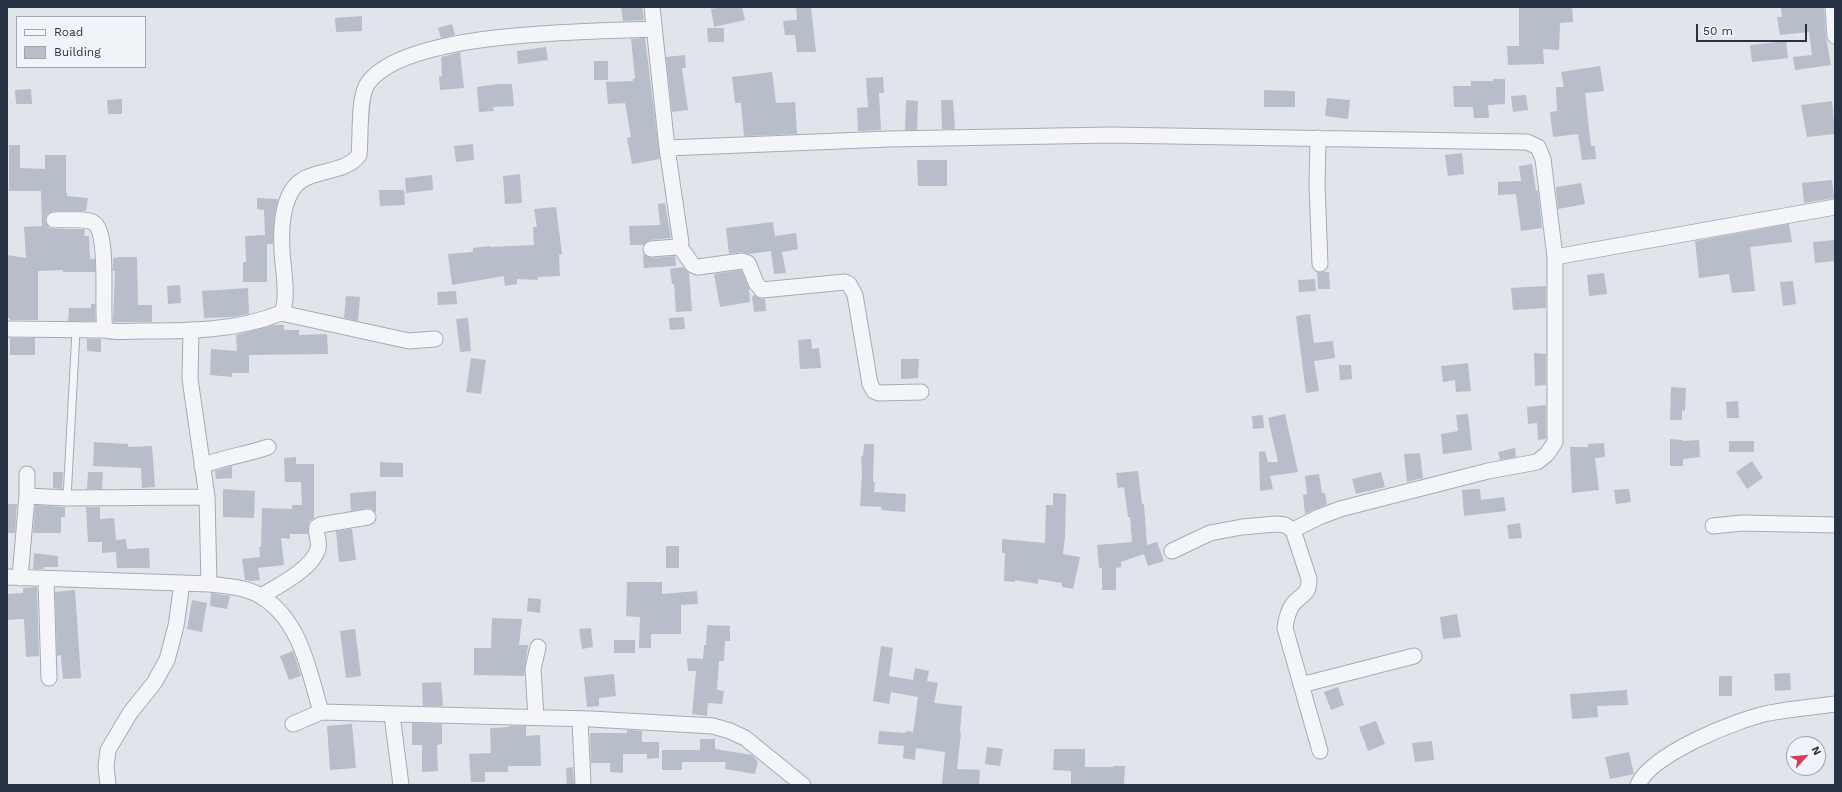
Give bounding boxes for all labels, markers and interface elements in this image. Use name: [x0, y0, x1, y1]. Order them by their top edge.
legend: [16, 16, 146, 68]
scale bar: [1698, 16, 1809, 42]
text: 50 m: [1703, 24, 1733, 38]
text: Road: [54, 25, 83, 39]
text: Building: [54, 45, 101, 59]
north arrow: [1786, 736, 1826, 776]
text: N: [1809, 744, 1824, 757]

